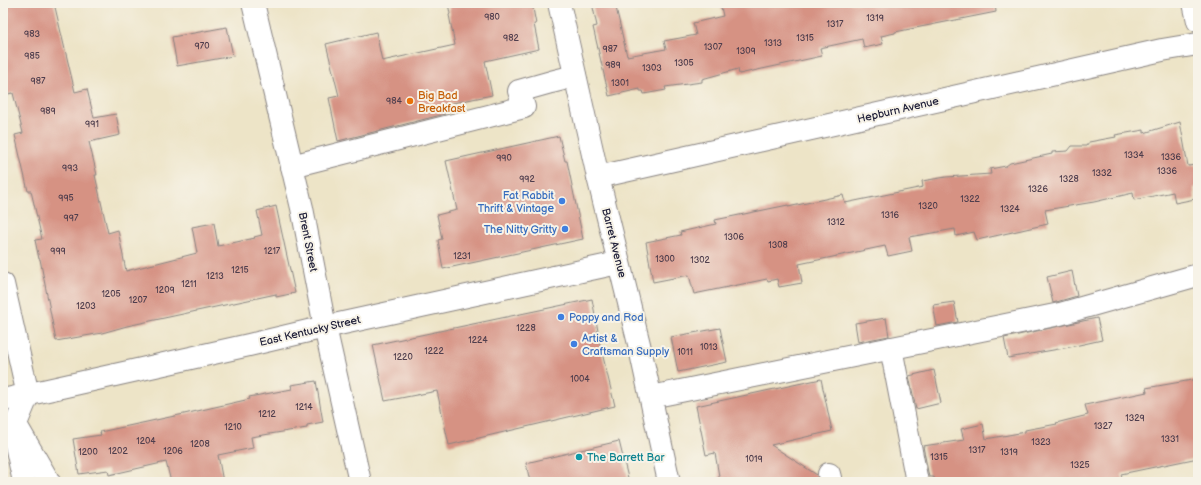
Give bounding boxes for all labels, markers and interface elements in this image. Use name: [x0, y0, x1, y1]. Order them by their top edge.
house number: 980: [484, 12, 500, 23]
house number: 1319: [866, 13, 884, 24]
house number: 1317: [827, 19, 844, 30]
house number: 983: [24, 29, 40, 40]
house number: 982: [503, 33, 520, 44]
house number: 1315: [796, 33, 814, 44]
house number: 1313: [764, 38, 782, 49]
house number: 970: [195, 41, 209, 52]
house number: 1307: [704, 42, 723, 53]
house number: 987: [603, 44, 618, 55]
house number: 1309: [736, 46, 756, 57]
house number: 985: [24, 51, 40, 62]
house number: 1305: [674, 58, 694, 69]
house number: 989: [605, 60, 621, 71]
house number: 1303: [642, 63, 662, 74]
house number: 987: [31, 76, 46, 87]
house number: 1301: [611, 78, 629, 89]
place label: Big Bad Breakfast: [418, 89, 466, 115]
street label: Hepburn Avenue: [856, 94, 940, 126]
house number: 984: [386, 96, 402, 107]
marker: Big Bad Breakfast: [405, 96, 415, 106]
house number: 989: [40, 106, 56, 117]
house number: 991: [85, 119, 99, 130]
house number: 1334: [1124, 150, 1145, 161]
house number: 1336: [1161, 152, 1182, 163]
house number: 990: [496, 153, 512, 164]
house number: 993: [62, 163, 78, 174]
house number: 1336: [1157, 166, 1178, 177]
house number: 1332: [1092, 168, 1113, 179]
house number: 992: [519, 174, 536, 185]
house number: 1328: [1059, 174, 1079, 185]
house number: 1326: [1028, 184, 1048, 195]
place label: Fat Rabbit Thrift & Vintage: [478, 189, 555, 215]
house number: 995: [58, 193, 74, 204]
house number: 1322: [960, 194, 981, 205]
marker: Fat Rabbit Thrift & Vintage: [557, 196, 567, 206]
house number: 1320: [918, 201, 938, 212]
house number: 1324: [1000, 204, 1020, 215]
street label: Barret Avenue: [599, 207, 629, 280]
house number: 1316: [881, 210, 899, 221]
street label: Brent Street: [296, 211, 320, 273]
house number: 997: [64, 213, 79, 224]
house number: 1312: [827, 217, 846, 228]
place label: The Nitty Gritty: [484, 223, 557, 236]
marker: The Nitty Gritty: [560, 224, 570, 234]
house number: 1306: [724, 232, 744, 243]
house number: 1308: [768, 240, 788, 251]
house number: 999: [50, 246, 66, 257]
house number: 1217: [264, 246, 281, 257]
house number: 1231: [453, 251, 471, 262]
house number: 1300: [655, 254, 675, 265]
house number: 1302: [690, 255, 710, 266]
house number: 1215: [231, 265, 249, 276]
house number: 1213: [206, 271, 224, 282]
house number: 1211: [181, 279, 197, 290]
house number: 1209: [155, 285, 175, 296]
house number: 1205: [101, 289, 121, 300]
house number: 1207: [129, 295, 148, 306]
house number: 1203: [76, 301, 96, 312]
place label: Poppy and Rod: [569, 311, 644, 324]
marker: Poppy and Rod: [556, 312, 566, 322]
street label: East Kentucky Street: [258, 313, 362, 349]
house number: 1228: [516, 323, 536, 334]
place label: Artist & Craftsman Supply: [582, 332, 669, 358]
house number: 1224: [468, 335, 488, 346]
marker: Artist & Craftsman Supply: [569, 339, 579, 349]
house number: 1013: [700, 342, 718, 353]
house number: 1222: [424, 346, 444, 357]
house number: 1011: [677, 347, 693, 358]
house number: 1220: [393, 352, 413, 363]
house number: 1004: [570, 374, 590, 385]
house number: 1214: [295, 402, 313, 413]
house number: 1212: [258, 409, 276, 420]
house number: 1329: [1125, 413, 1145, 424]
house number: 1327: [1094, 421, 1113, 432]
house number: 1210: [224, 422, 242, 433]
house number: 1331: [1161, 434, 1179, 445]
house number: 1204: [136, 436, 156, 447]
house number: 1323: [1031, 437, 1051, 448]
house number: 1208: [190, 439, 210, 450]
house number: 1317: [969, 445, 986, 456]
house number: 1202: [108, 446, 128, 457]
house number: 1206: [163, 446, 183, 457]
house number: 1200: [78, 447, 98, 458]
house number: 1319: [1000, 447, 1018, 458]
place label: The Barrett Bar: [587, 451, 665, 464]
marker: The Barrett Bar: [574, 452, 584, 462]
house number: 1315: [930, 452, 948, 463]
house number: 1019: [745, 454, 763, 465]
house number: 1325: [1070, 460, 1090, 471]

